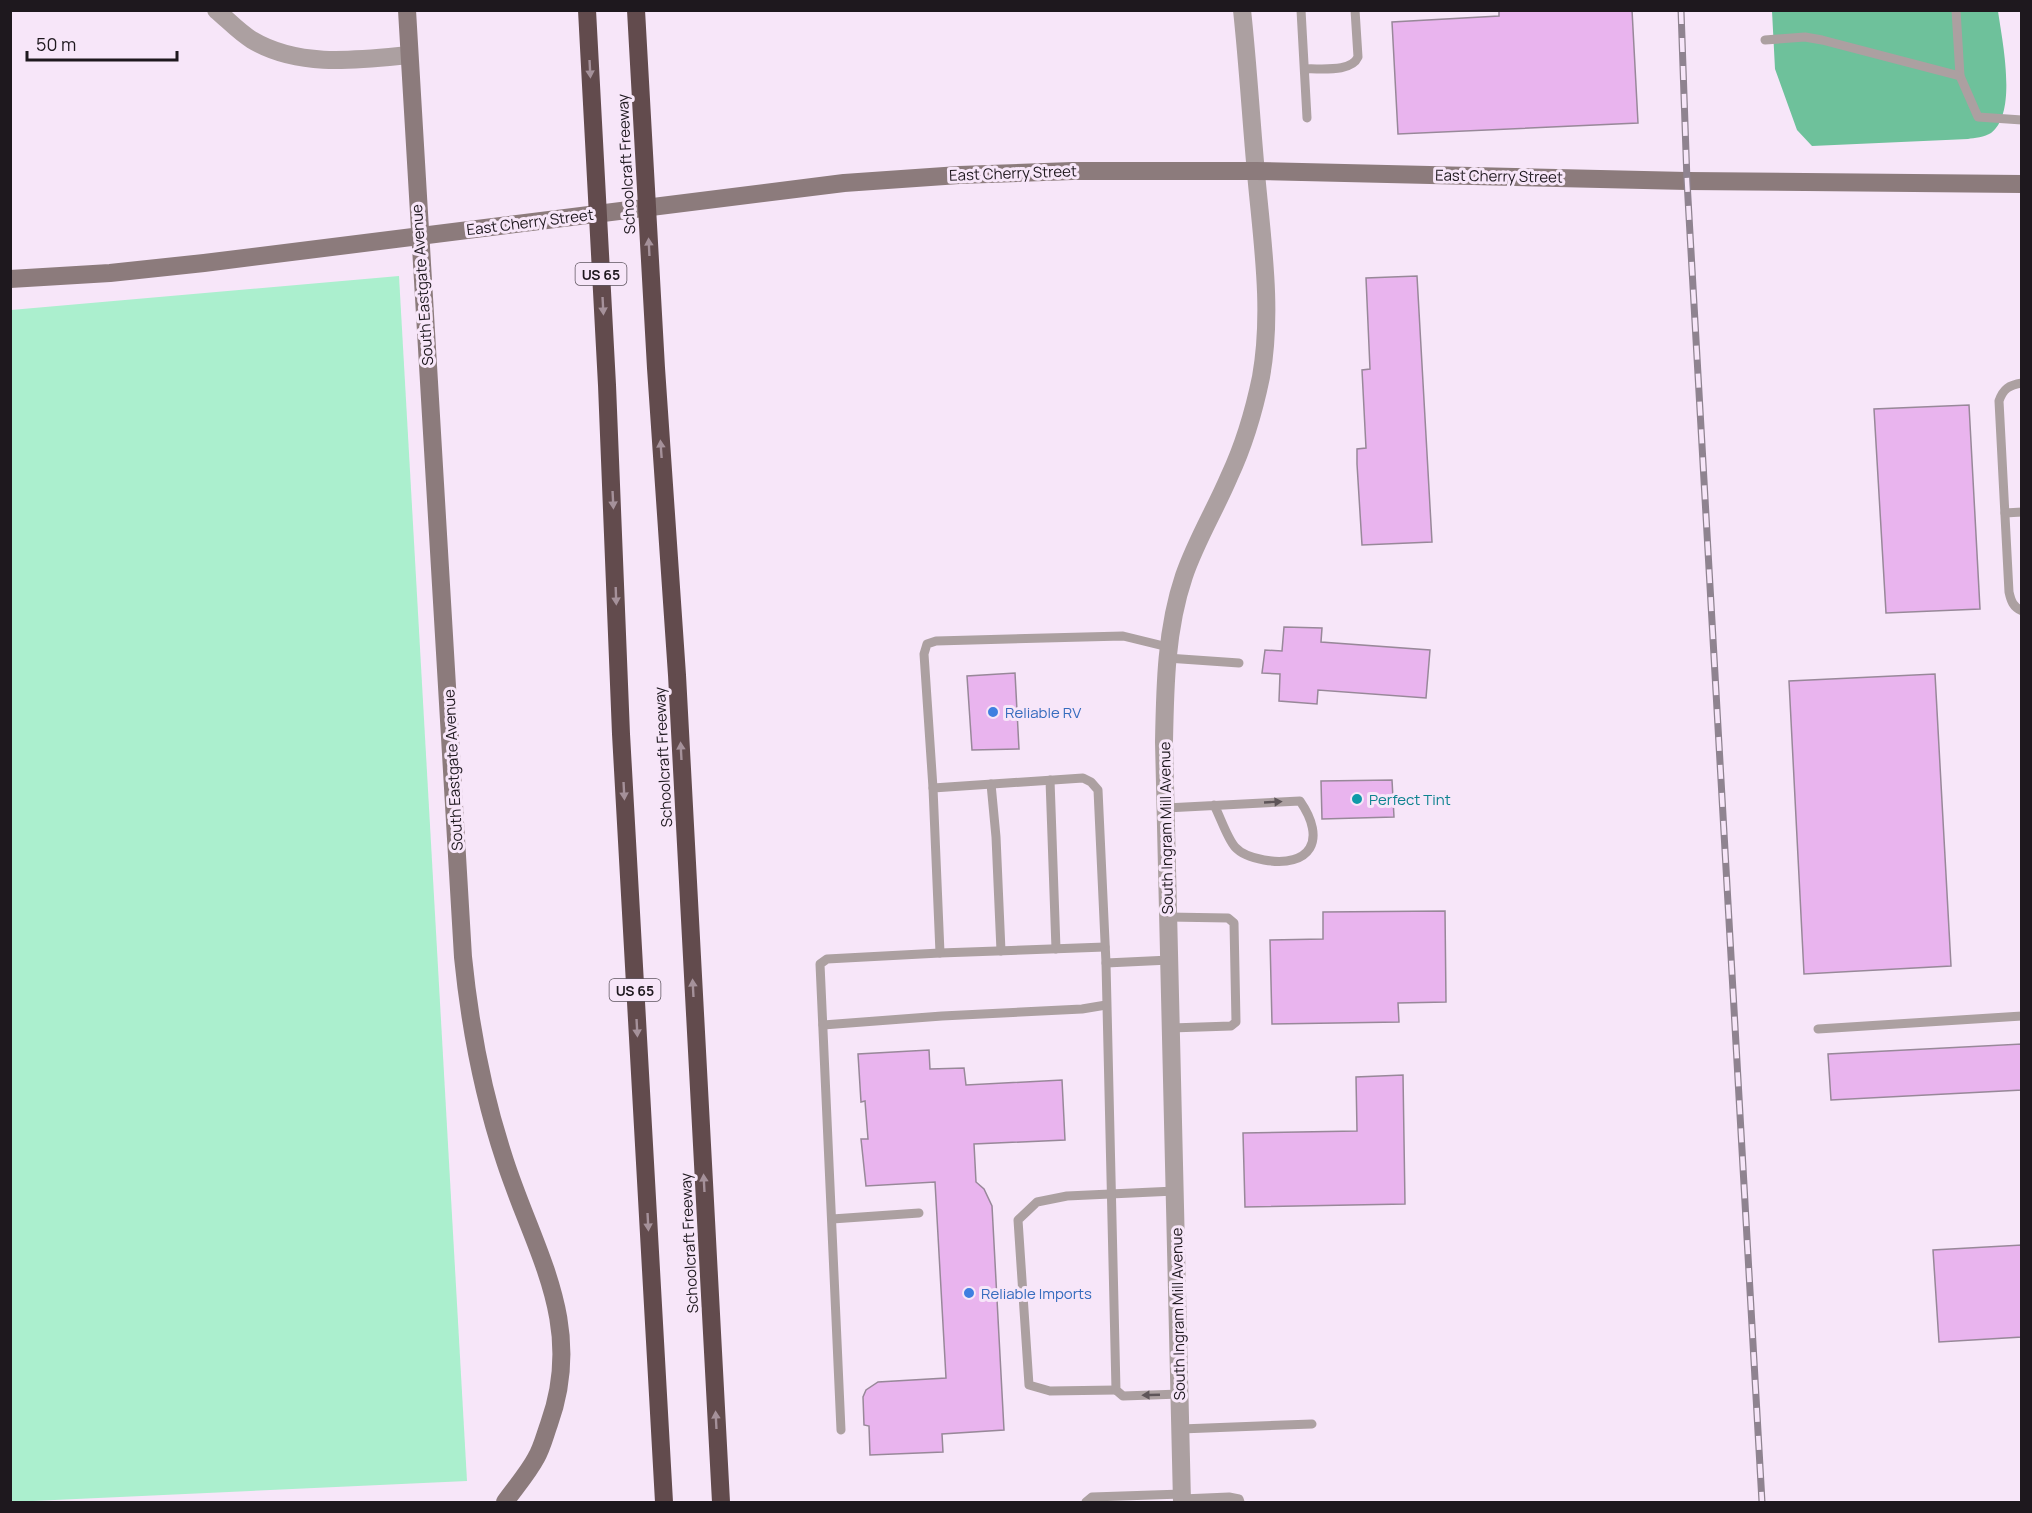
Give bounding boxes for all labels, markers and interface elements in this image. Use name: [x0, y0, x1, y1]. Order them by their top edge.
scale bar: [27, 24, 177, 62]
text: 50 m: [36, 32, 76, 56]
one-way arrow: [586, 59, 595, 78]
street label: Schoolcraft Freeway: [612, 93, 640, 235]
street label: East Cherry Street: [949, 160, 1077, 186]
street label: East Cherry Street: [1435, 164, 1563, 188]
street label: South Eastgate Avenue: [406, 203, 438, 366]
street label: East Cherry Street: [465, 204, 595, 240]
one-way arrow: [644, 237, 653, 256]
road number: US 65: [576, 263, 626, 285]
one-way arrow: [599, 296, 608, 315]
one-way arrow: [656, 440, 666, 459]
one-way arrow: [608, 491, 617, 510]
one-way arrow: [612, 587, 621, 606]
street label: Schoolcraft Freeway: [649, 686, 677, 828]
street label: South Eastgate Avenue: [438, 688, 468, 851]
place label: Reliable RV: [1005, 702, 1081, 723]
marker: Reliable RV: [986, 705, 1000, 719]
street label: South Ingram Mill Avenue: [1154, 741, 1178, 915]
one-way arrow: [676, 742, 685, 761]
one-way arrow: [619, 781, 629, 800]
place label: Perfect Tint: [1369, 789, 1451, 810]
marker: Perfect Tint: [1350, 792, 1364, 806]
one-way arrow: [1263, 798, 1282, 807]
road number: US 65: [610, 979, 660, 1001]
one-way arrow: [689, 979, 698, 998]
one-way arrow: [632, 1018, 642, 1037]
street label: Schoolcraft Freeway: [675, 1172, 703, 1314]
one-way arrow: [700, 1173, 709, 1192]
one-way arrow: [643, 1213, 652, 1232]
street label: South Ingram Mill Avenue: [1166, 1227, 1190, 1401]
place label: Reliable Imports: [981, 1283, 1092, 1304]
marker: Reliable Imports: [962, 1286, 976, 1300]
one-way arrow: [1142, 1390, 1161, 1400]
one-way arrow: [712, 1410, 721, 1429]

